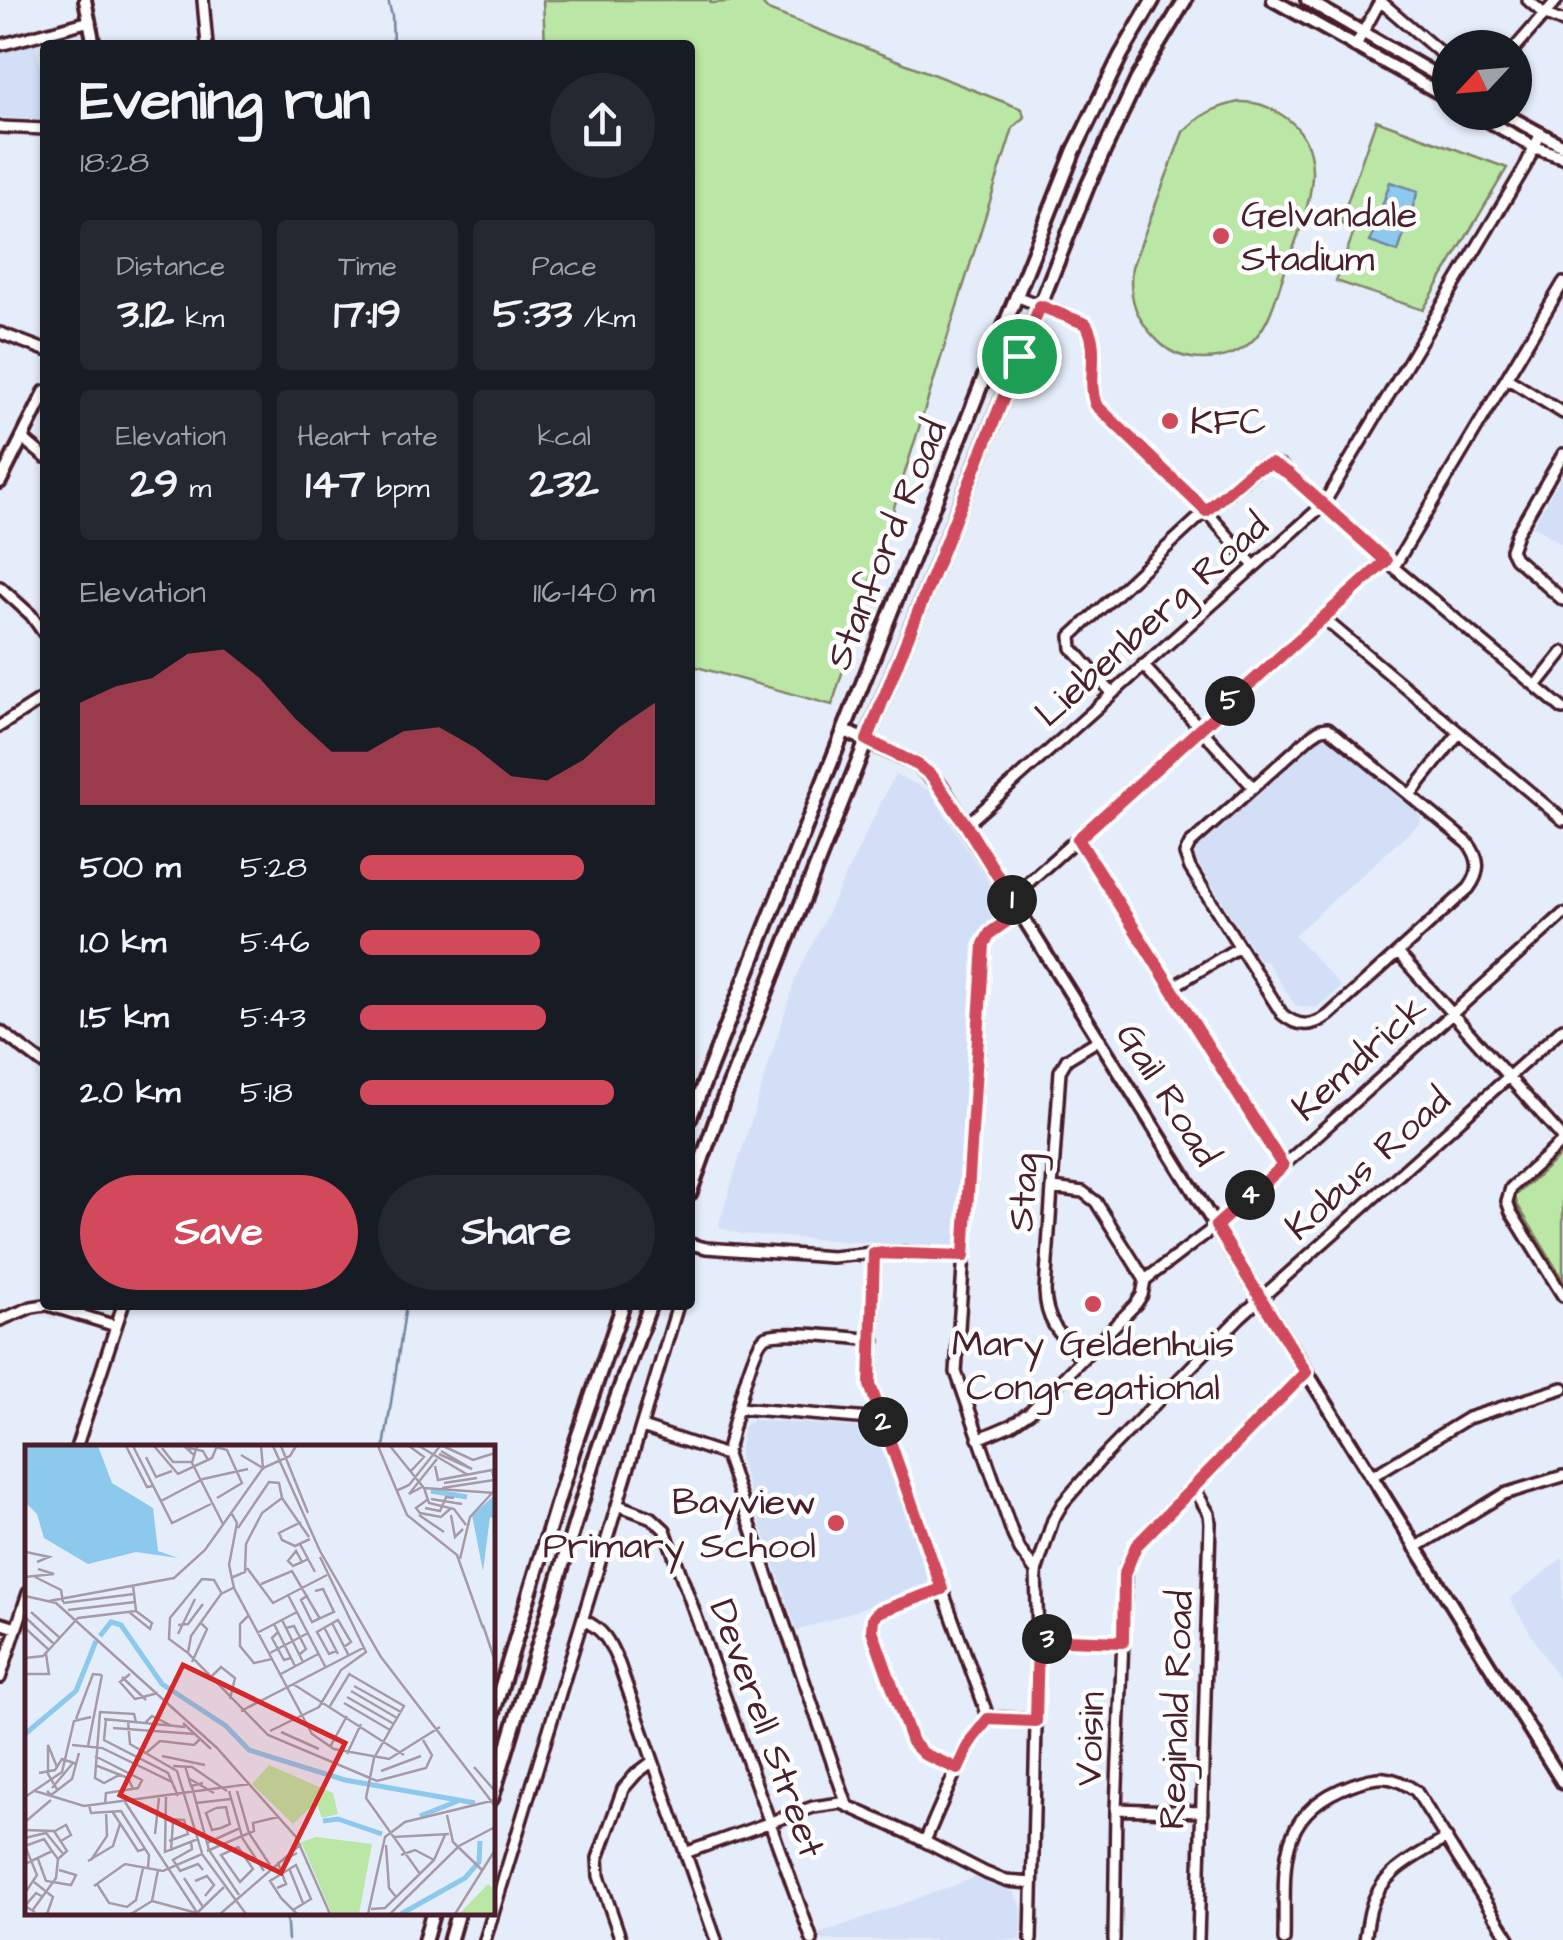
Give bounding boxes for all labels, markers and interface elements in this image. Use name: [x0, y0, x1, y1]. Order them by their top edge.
north arrow: [1432, 30, 1532, 130]
map controls: [1432, 30, 1532, 130]
text: Evening run: [80, 64, 370, 140]
button: share: [550, 73, 655, 178]
text: 18:28: [80, 140, 149, 185]
place label: Gelvandale Stadium: [1241, 190, 1417, 286]
marker: Gelvandale Stadium: [1210, 225, 1232, 247]
text: Distance: [116, 247, 225, 286]
text: Time: [338, 247, 397, 286]
text: Pace: [532, 247, 597, 286]
text: 3.12: [117, 286, 174, 344]
text: 17:19: [334, 286, 401, 344]
text: 5:33: [493, 286, 572, 344]
text: km: [174, 299, 224, 338]
text: /km: [572, 299, 635, 338]
pin: [977, 314, 1062, 399]
icon: arrive: [992, 329, 1047, 384]
place label: KFC: [1190, 397, 1266, 449]
marker: KFC: [1159, 410, 1181, 432]
street label: Stanford Road: [813, 412, 961, 677]
text: Elevation: [116, 417, 226, 456]
text: Heart rate: [297, 417, 438, 456]
text: kcal: [537, 417, 591, 456]
text: 29: [130, 456, 178, 514]
text: 147: [305, 456, 365, 514]
text: 232: [529, 456, 599, 514]
text: m: [178, 469, 211, 508]
text: bpm: [365, 469, 430, 508]
street label: Liebenberg Road: [1024, 501, 1281, 740]
text: Elevation: [80, 570, 206, 615]
text: 116–140 m: [533, 570, 655, 615]
pin: 5: [1205, 676, 1255, 726]
text: 5: [1220, 681, 1240, 720]
text: 500 m: [80, 845, 181, 890]
text: 5:28: [240, 845, 307, 890]
pin: 1: [987, 875, 1037, 925]
text: 1: [1010, 880, 1014, 919]
text: 1.0 km: [80, 920, 166, 965]
text: 5:46: [240, 920, 310, 965]
street label: Kemdrick: [1281, 983, 1440, 1134]
text: 1.5 km: [80, 995, 169, 1040]
text: 5:43: [240, 995, 306, 1040]
street label: Gail Road: [1103, 1013, 1232, 1177]
text: 2.0 km: [80, 1070, 180, 1115]
text: 5:18: [240, 1070, 293, 1115]
street label: Kobus Road: [1274, 1076, 1463, 1253]
street label: Stag: [995, 1151, 1053, 1233]
pin: 4: [1225, 1170, 1275, 1220]
button: Save: [80, 1175, 358, 1290]
button: Share: [378, 1175, 655, 1290]
text: 4: [1240, 1175, 1260, 1214]
marker: Mary Geldenhuis Congregational: [1082, 1293, 1104, 1315]
place label: Mary Geldenhuis Congregational: [952, 1319, 1234, 1415]
pin: 2: [858, 1397, 908, 1447]
text: 2: [875, 1402, 891, 1441]
inset map: [25, 1445, 495, 1915]
place label: Bayview Primary School: [543, 1477, 816, 1574]
marker: Bayview Primary School: [825, 1512, 847, 1534]
street label: Reginald Road: [1147, 1590, 1207, 1831]
street label: Deverell Street: [695, 1592, 837, 1865]
pin: 3: [1022, 1614, 1072, 1664]
text: 3: [1040, 1619, 1054, 1658]
street label: Voisin: [1063, 1691, 1119, 1787]

